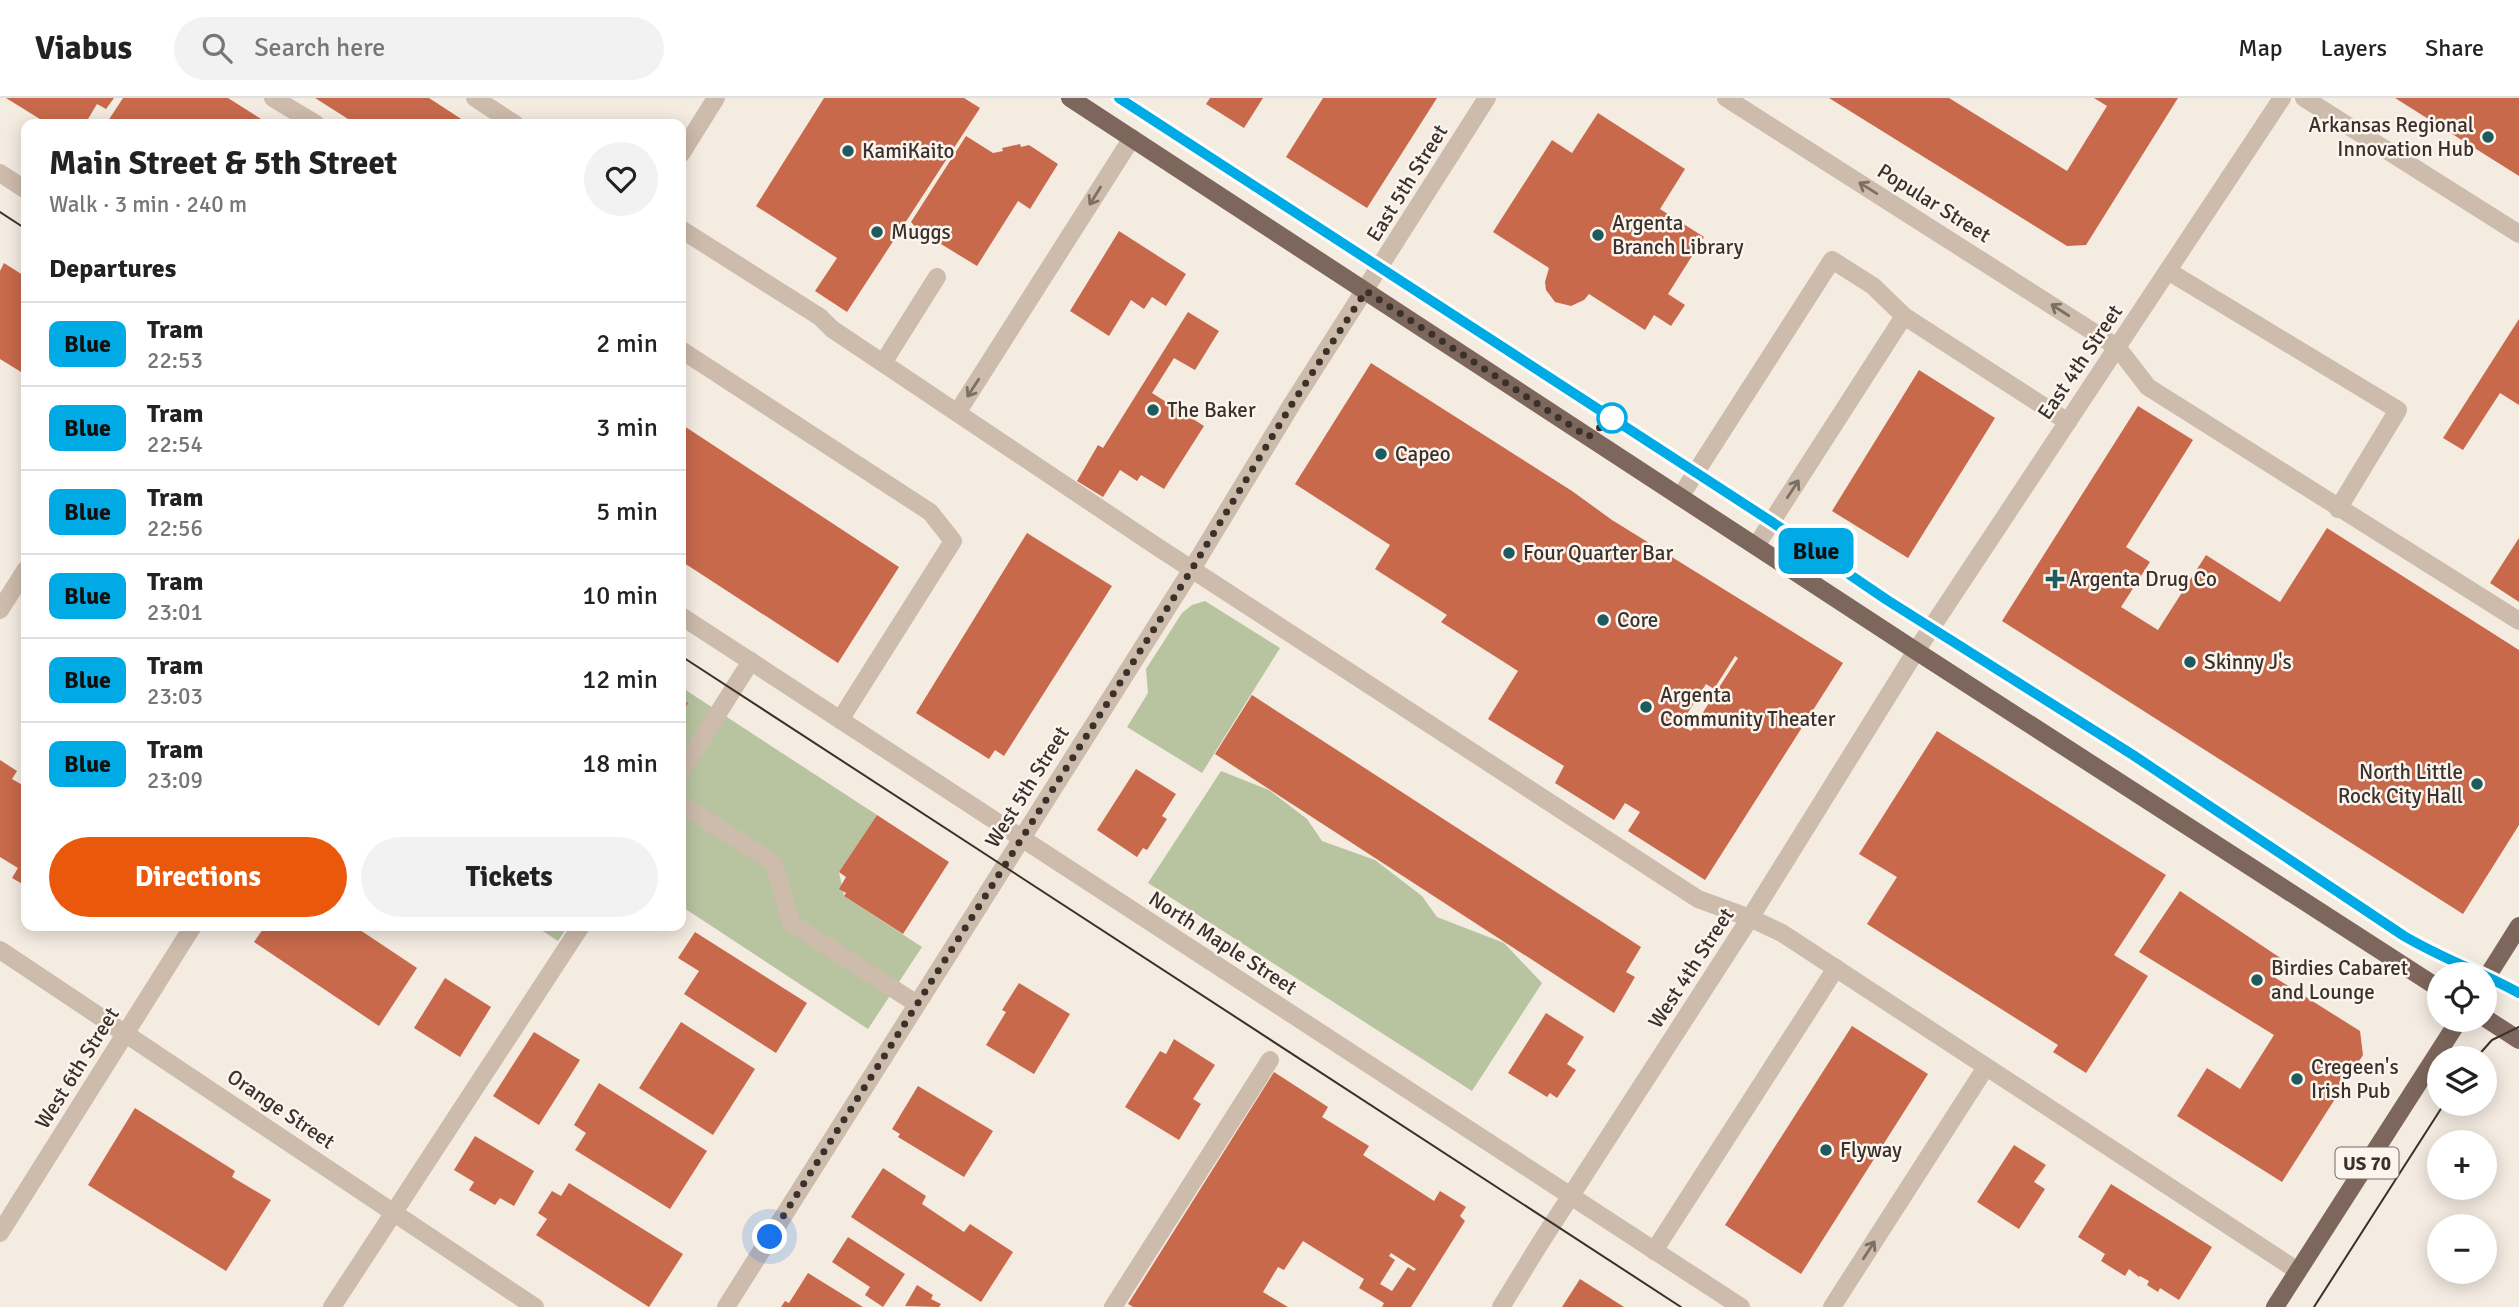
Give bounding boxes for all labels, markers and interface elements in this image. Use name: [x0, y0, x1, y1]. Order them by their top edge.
search box: [174, 17, 664, 80]
text: Viabus: [35, 28, 132, 69]
icon: search: [198, 29, 236, 67]
text: Search here: [254, 32, 385, 64]
text: Map: [2238, 33, 2283, 63]
text: Layers: [2321, 33, 2387, 63]
text: Share: [2425, 33, 2484, 63]
place label: Arkansas Regional Innovation Hub: [2308, 112, 2474, 162]
street label: East 5th Street: [1361, 120, 1453, 246]
marker: Arkansas Regional Innovation Hub: [2480, 129, 2496, 145]
place label: KamiKaito: [862, 138, 954, 164]
button: heart: [584, 142, 658, 216]
text: Main Street & 5th Street: [49, 143, 397, 184]
marker: KamiKaito: [840, 143, 856, 159]
street label: Popular Street: [1872, 158, 1996, 248]
one-way arrow: [1858, 181, 1878, 195]
one-way arrow: [1088, 185, 1102, 205]
text: Walk · 3 min · 240 m: [49, 190, 247, 219]
place label: Argenta Branch Library: [1612, 210, 1744, 260]
place label: Muggs: [891, 219, 951, 245]
marker: Muggs: [869, 224, 885, 240]
marker: Argenta Branch Library: [1590, 227, 1606, 243]
text: Departures: [49, 253, 176, 285]
street label: East 4th Street: [2032, 300, 2128, 424]
one-way arrow: [2050, 303, 2070, 317]
text: Tram: [147, 314, 204, 346]
text: 2 min: [596, 328, 658, 360]
text: Blue: [64, 329, 111, 359]
text: 22:53: [147, 346, 203, 375]
one-way arrow: [966, 377, 980, 397]
place label: The Baker: [1167, 397, 1256, 423]
text: Tram: [147, 398, 204, 430]
marker: The Baker: [1145, 402, 1161, 418]
unlabelled marker: [1597, 403, 1627, 433]
text: 3 min: [596, 412, 658, 444]
text: Blue: [64, 413, 111, 443]
text: 22:54: [147, 430, 203, 459]
place label: Capeo: [1395, 441, 1451, 467]
marker: Capeo: [1373, 446, 1389, 462]
one-way arrow: [1786, 480, 1801, 499]
text: Tram: [147, 482, 204, 514]
text: 5 min: [596, 496, 658, 528]
text: Blue: [64, 497, 111, 527]
text: 22:56: [147, 514, 203, 543]
line badge: Blue: [1767, 528, 1865, 574]
text: Blue: [1793, 536, 1839, 566]
place label: Four Quarter Bar: [1523, 540, 1673, 566]
marker: Four Quarter Bar: [1501, 545, 1517, 561]
text: Tram: [147, 566, 204, 598]
place label: Argenta Drug Co: [2069, 566, 2217, 592]
marker: Argenta Drug Co: [2047, 571, 2063, 587]
text: 10 min: [582, 580, 658, 612]
text: Blue: [64, 581, 111, 611]
text: 23:01: [147, 598, 203, 627]
place label: Core: [1617, 607, 1658, 633]
marker: Core: [1595, 612, 1611, 628]
place label: Skinny J's: [2204, 649, 2292, 675]
text: Tram: [147, 650, 204, 682]
marker: Skinny J's: [2182, 654, 2198, 670]
text: 12 min: [582, 664, 658, 696]
text: Blue: [64, 665, 111, 695]
text: 23:03: [147, 682, 203, 711]
place label: Argenta Community Theater: [1660, 682, 1836, 732]
marker: Argenta Community Theater: [1638, 699, 1654, 715]
street label: West 5th Street: [979, 722, 1075, 852]
text: Tram: [147, 734, 204, 766]
text: 18 min: [582, 748, 658, 780]
text: Blue: [64, 749, 111, 779]
place label: North Little Rock City Hall: [2338, 759, 2463, 809]
text: 23:09: [147, 766, 203, 795]
marker: North Little Rock City Hall: [2469, 776, 2485, 792]
button: Directions: [49, 837, 347, 917]
button: Tickets: [361, 837, 658, 917]
street label: North Maple Street: [1144, 885, 1302, 1001]
street label: West 4th Street: [1642, 903, 1740, 1033]
place label: Birdies Cabaret and Lounge: [2271, 955, 2408, 1005]
map controls: [2427, 962, 2497, 1284]
button: locate: [2427, 962, 2497, 1032]
marker: Birdies Cabaret and Lounge: [2249, 972, 2265, 988]
street label: West 6th Street: [29, 1003, 125, 1133]
button: layers: [2427, 1046, 2497, 1116]
place label: Cregeen's Irish Pub: [2311, 1054, 2399, 1104]
street label: Orange Street: [222, 1063, 340, 1155]
marker: Cregeen's Irish Pub: [2289, 1071, 2305, 1087]
button: +: [2427, 1130, 2497, 1200]
place label: Flyway: [1840, 1137, 1902, 1163]
marker: Flyway: [1818, 1142, 1834, 1158]
road number: US 70: [2336, 1148, 2398, 1178]
button: −: [2427, 1214, 2497, 1284]
your location: [752, 1219, 787, 1254]
one-way arrow: [1862, 1240, 1876, 1260]

